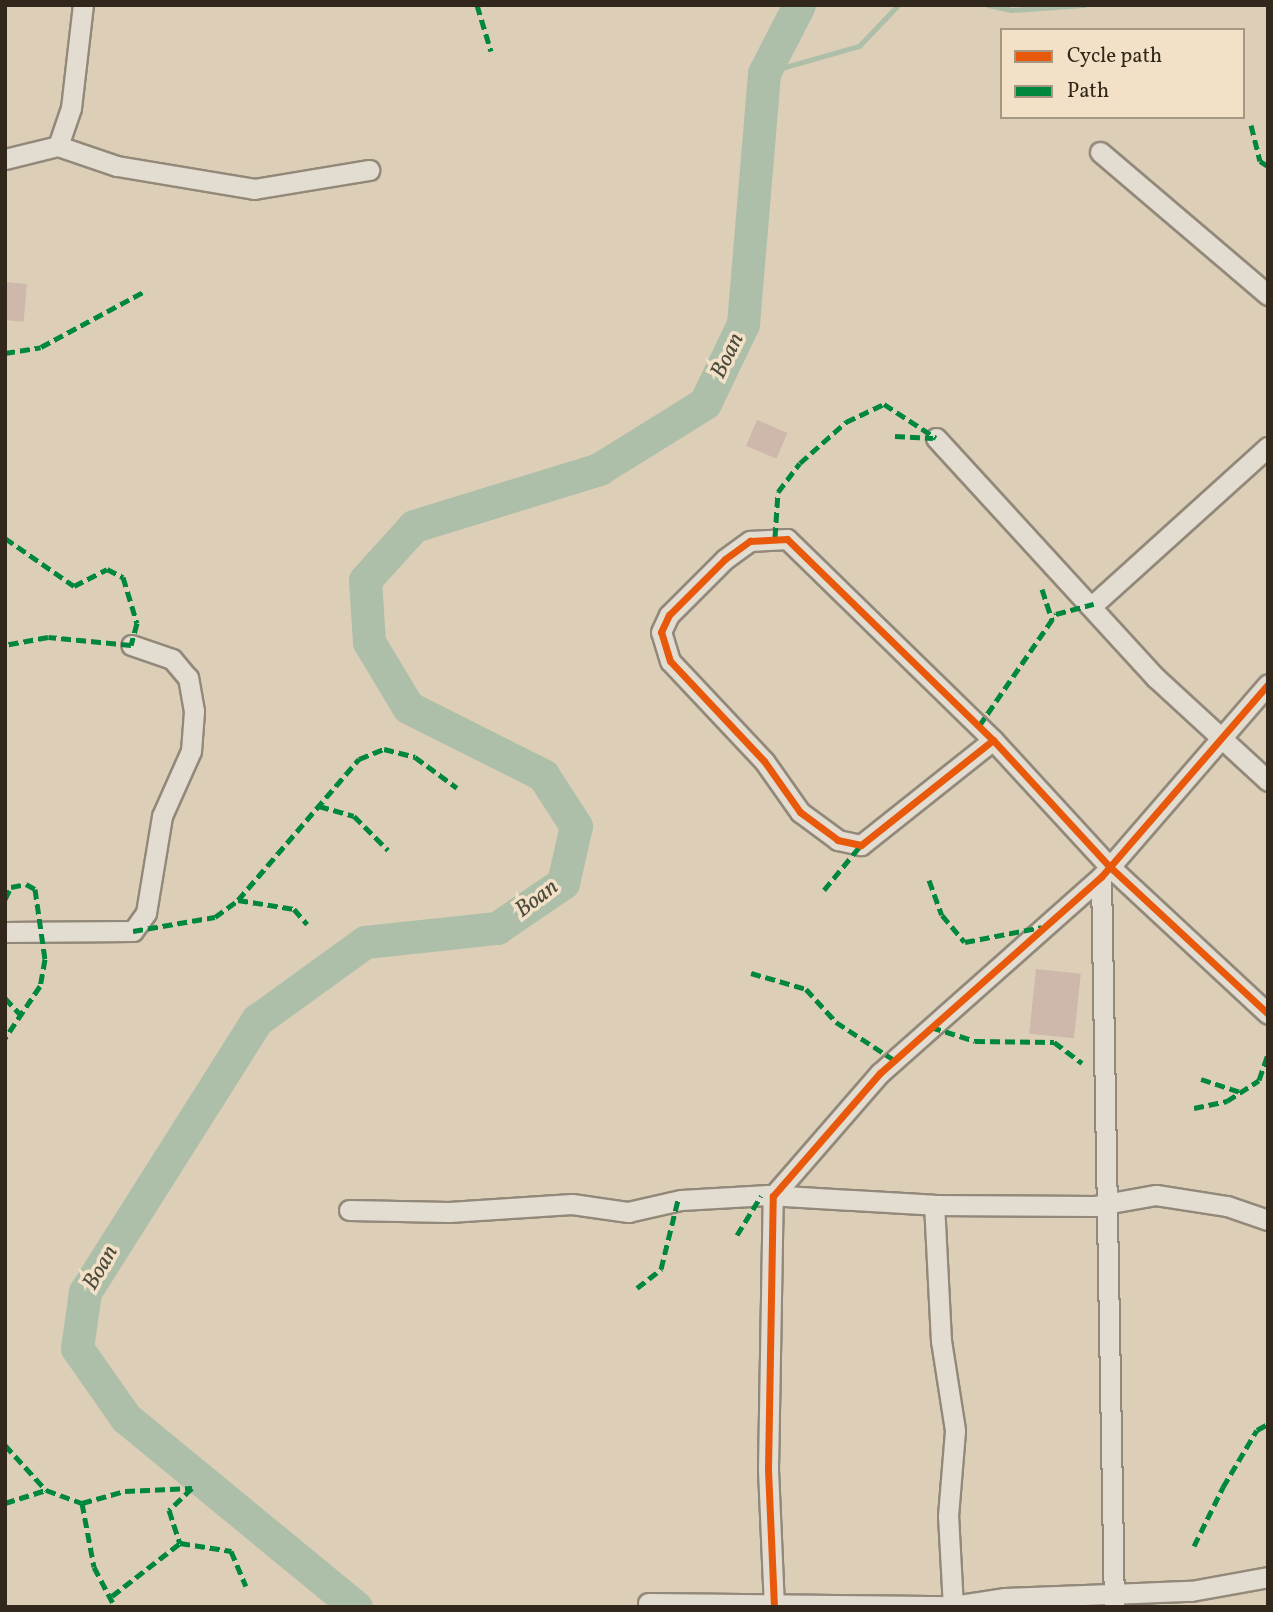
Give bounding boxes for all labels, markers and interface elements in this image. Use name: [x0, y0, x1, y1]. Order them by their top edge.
legend: [1000, 28, 1245, 119]
text: Cycle path: [1067, 42, 1162, 71]
text: Path: [1067, 77, 1109, 106]
water label: Boan: [705, 329, 751, 383]
water label: Boan: [510, 874, 564, 924]
water label: Boan: [77, 1241, 125, 1295]

